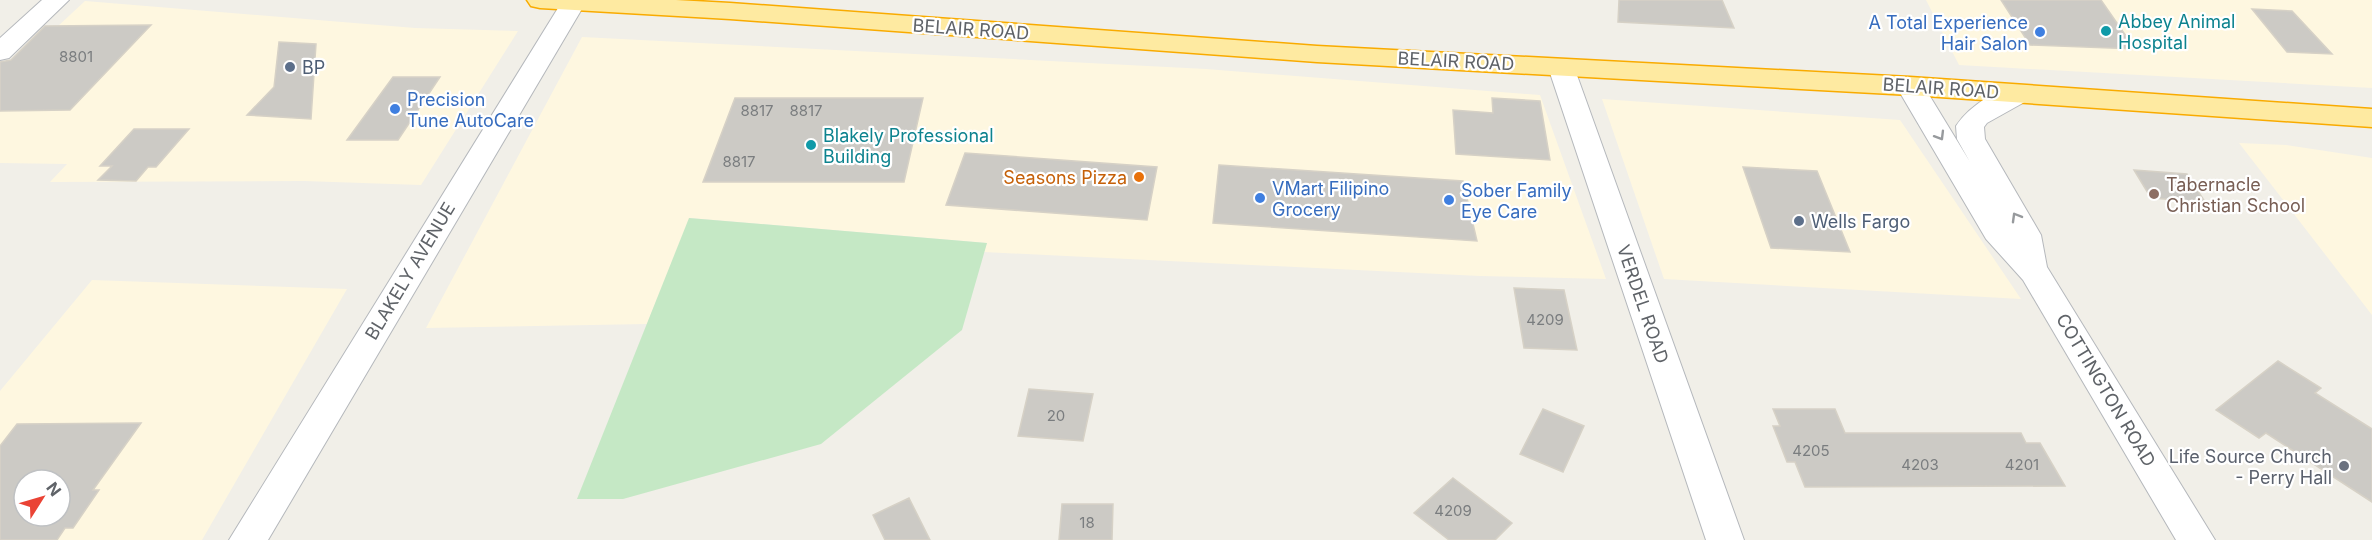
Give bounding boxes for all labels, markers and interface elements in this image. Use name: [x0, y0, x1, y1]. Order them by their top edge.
place label: Abbey Animal Hospital: [2118, 11, 2235, 53]
place label: A Total Experience Hair Salon: [1869, 12, 2028, 54]
street label: BELAIR ROAD: [912, 14, 1030, 44]
marker: Abbey Animal Hospital: [2099, 24, 2113, 38]
marker: A Total Experience Hair Salon: [2033, 25, 2047, 39]
house number: 8801: [59, 47, 93, 66]
street label: BELAIR ROAD: [1397, 47, 1515, 75]
place label: BP: [302, 57, 325, 78]
marker: BP: [283, 60, 297, 74]
street label: BELAIR ROAD: [1882, 73, 2000, 103]
place label: Precision Tune AutoCare: [407, 89, 534, 131]
house number: 8817: [740, 101, 774, 120]
house number: 8817: [789, 101, 823, 120]
marker: Precision Tune AutoCare: [388, 102, 402, 116]
place label: Blakely Professional Building: [823, 125, 994, 167]
one-way arrow: [1933, 130, 1945, 141]
marker: Blakely Professional Building: [804, 138, 818, 152]
house number: 8817: [722, 152, 756, 171]
place label: Seasons Pizza: [1003, 167, 1127, 188]
marker: Seasons Pizza: [1132, 170, 1146, 184]
place label: Tabernacle Christian School: [2166, 174, 2305, 216]
place label: VMart Filipino Grocery: [1272, 178, 1389, 220]
place label: Sober Family Eye Care: [1461, 180, 1572, 222]
marker: Tabernacle Christian School: [2147, 187, 2161, 201]
marker: VMart Filipino Grocery: [1253, 191, 1267, 205]
marker: Sober Family Eye Care: [1442, 193, 1456, 207]
street label: BLAKELY AVENUE: [361, 199, 459, 343]
place label: Wells Fargo: [1811, 211, 1910, 232]
one-way arrow: [2011, 213, 2023, 223]
marker: Wells Fargo: [1792, 214, 1806, 228]
street label: VERDEL ROAD: [1613, 242, 1673, 366]
house number: 4209: [1526, 310, 1564, 329]
street label: COTTINGTON ROAD: [2052, 310, 2160, 470]
house number: 20: [1047, 406, 1065, 425]
house number: 4205: [1792, 441, 1830, 460]
place label: Life Source Church - Perry Hall: [2169, 446, 2332, 488]
house number: 4203: [1901, 455, 1939, 474]
house number: 4201: [2005, 455, 2039, 474]
marker: Life Source Church - Perry Hall: [2337, 459, 2351, 473]
north arrow: [12, 468, 72, 528]
text: N: [42, 478, 66, 500]
house number: 4209: [1434, 501, 1472, 520]
house number: 18: [1079, 513, 1095, 532]

